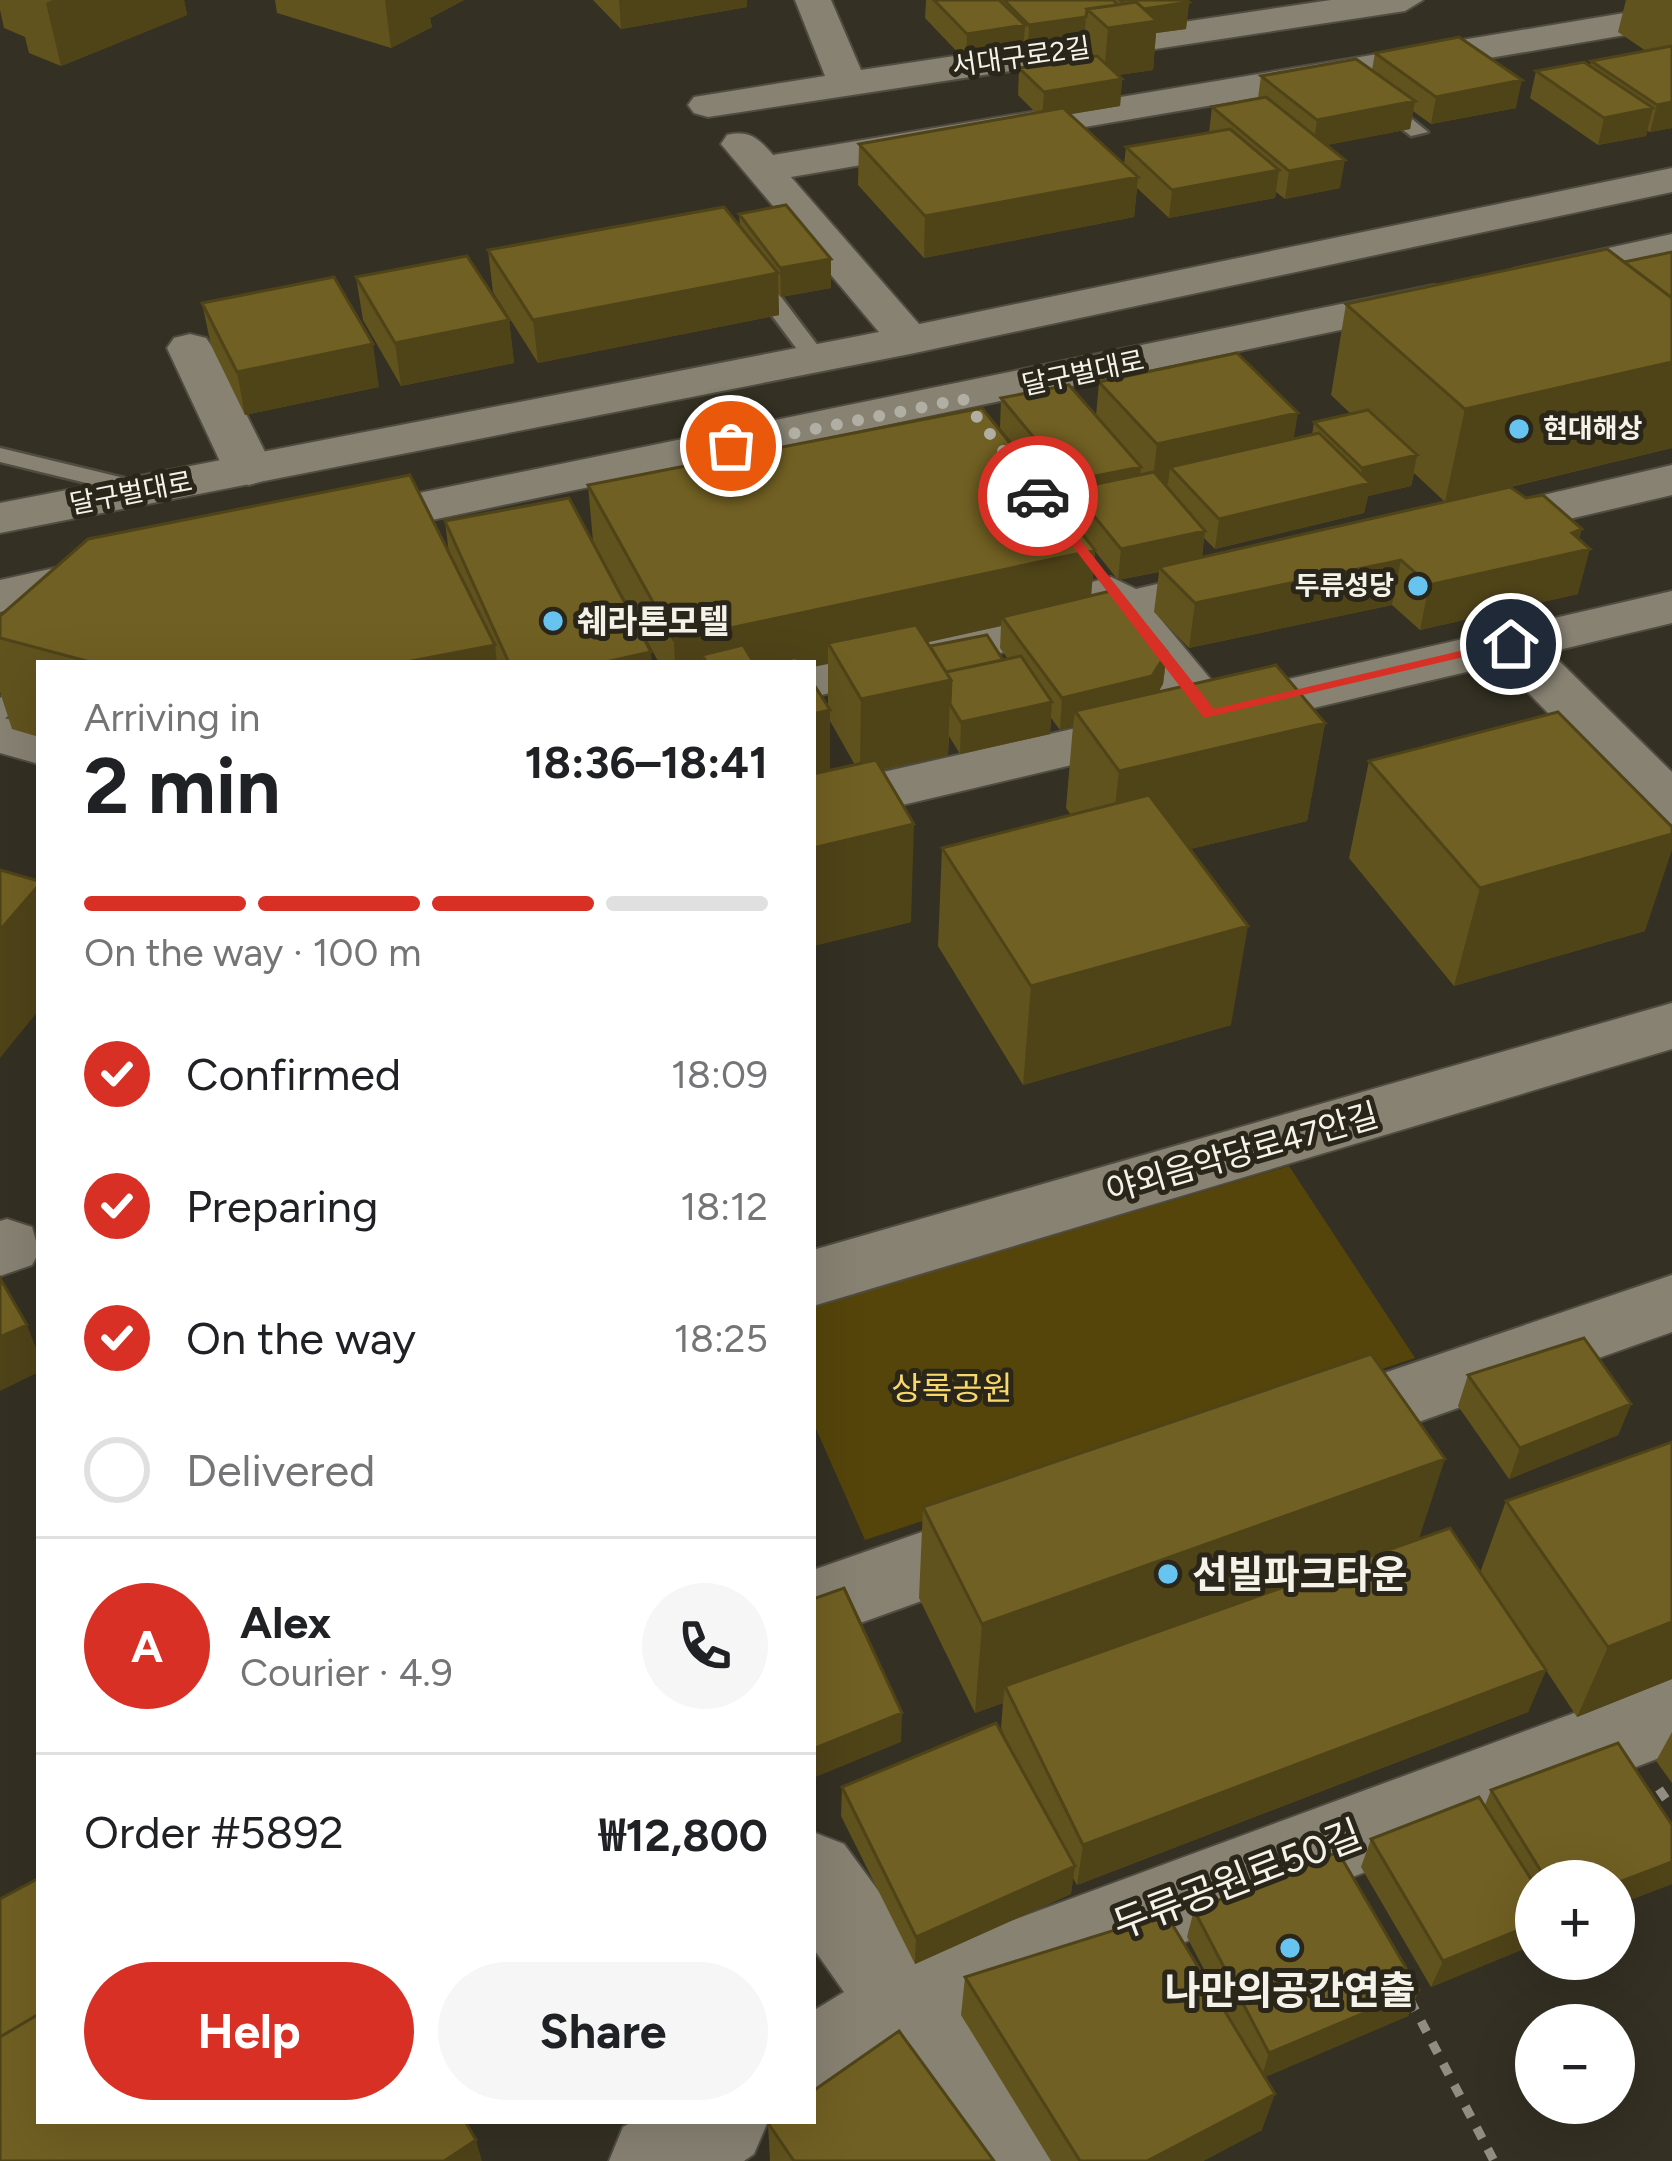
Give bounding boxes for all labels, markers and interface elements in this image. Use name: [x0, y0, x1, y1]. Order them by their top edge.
street label: 서대구로2길: [950, 30, 1092, 83]
street label: 달구벌대로: [1019, 343, 1147, 402]
pin: [680, 395, 782, 497]
place label: 현대해상: [1543, 412, 1643, 445]
icon: bag: [698, 413, 764, 479]
marker: 현대해상: [1506, 416, 1532, 442]
courier: [978, 436, 1098, 556]
icon: car: [1005, 463, 1071, 529]
street label: 달구벌대로: [67, 464, 195, 521]
place label: 두류성당: [1295, 569, 1394, 602]
marker: 두류성당: [1405, 573, 1431, 599]
pin: [1460, 593, 1562, 695]
place label: 쉐라톤모텔: [577, 602, 729, 641]
marker: 쉐라톤모텔: [540, 608, 566, 634]
icon: home: [1478, 611, 1544, 677]
text: Arriving in: [84, 694, 260, 741]
text: 18:36–18:41: [525, 735, 768, 789]
text: 2 min: [84, 739, 280, 833]
text: On the way · 100 m: [84, 929, 421, 976]
icon: check: [84, 1041, 150, 1107]
text: Confirmed: [186, 1047, 401, 1101]
text: 18:09: [671, 1051, 768, 1098]
street label: 야외음악당로47안길: [1102, 1095, 1383, 1210]
icon: check: [84, 1173, 150, 1239]
text: Preparing: [186, 1179, 378, 1233]
text: 18:12: [680, 1183, 768, 1230]
icon: check: [84, 1305, 150, 1371]
text: On the way: [186, 1311, 416, 1365]
text: 18:25: [674, 1315, 768, 1362]
park label: 상록공원: [891, 1369, 1013, 1408]
text: Delivered: [186, 1443, 375, 1497]
place label: 선빌파크타운: [1192, 1551, 1407, 1598]
marker: 선빌파크타운: [1155, 1561, 1181, 1587]
button: phone: [642, 1583, 768, 1709]
text: Alex: [240, 1595, 331, 1649]
text: A: [131, 1619, 163, 1673]
text: Courier · 4.9: [240, 1649, 453, 1696]
text: Order #5892: [84, 1805, 344, 1859]
text: ₩12,800: [599, 1808, 768, 1862]
street label: 두류공원로50길: [1106, 1810, 1368, 1948]
map controls: [1515, 1860, 1635, 2124]
button: +: [1515, 1860, 1635, 1980]
marker: 나만의공간연출: [1277, 1935, 1303, 1961]
button: Help: [84, 1962, 414, 2100]
button: Share: [438, 1962, 768, 2100]
place label: 나만의공간연출: [1164, 1967, 1416, 2014]
button: −: [1515, 2004, 1635, 2124]

